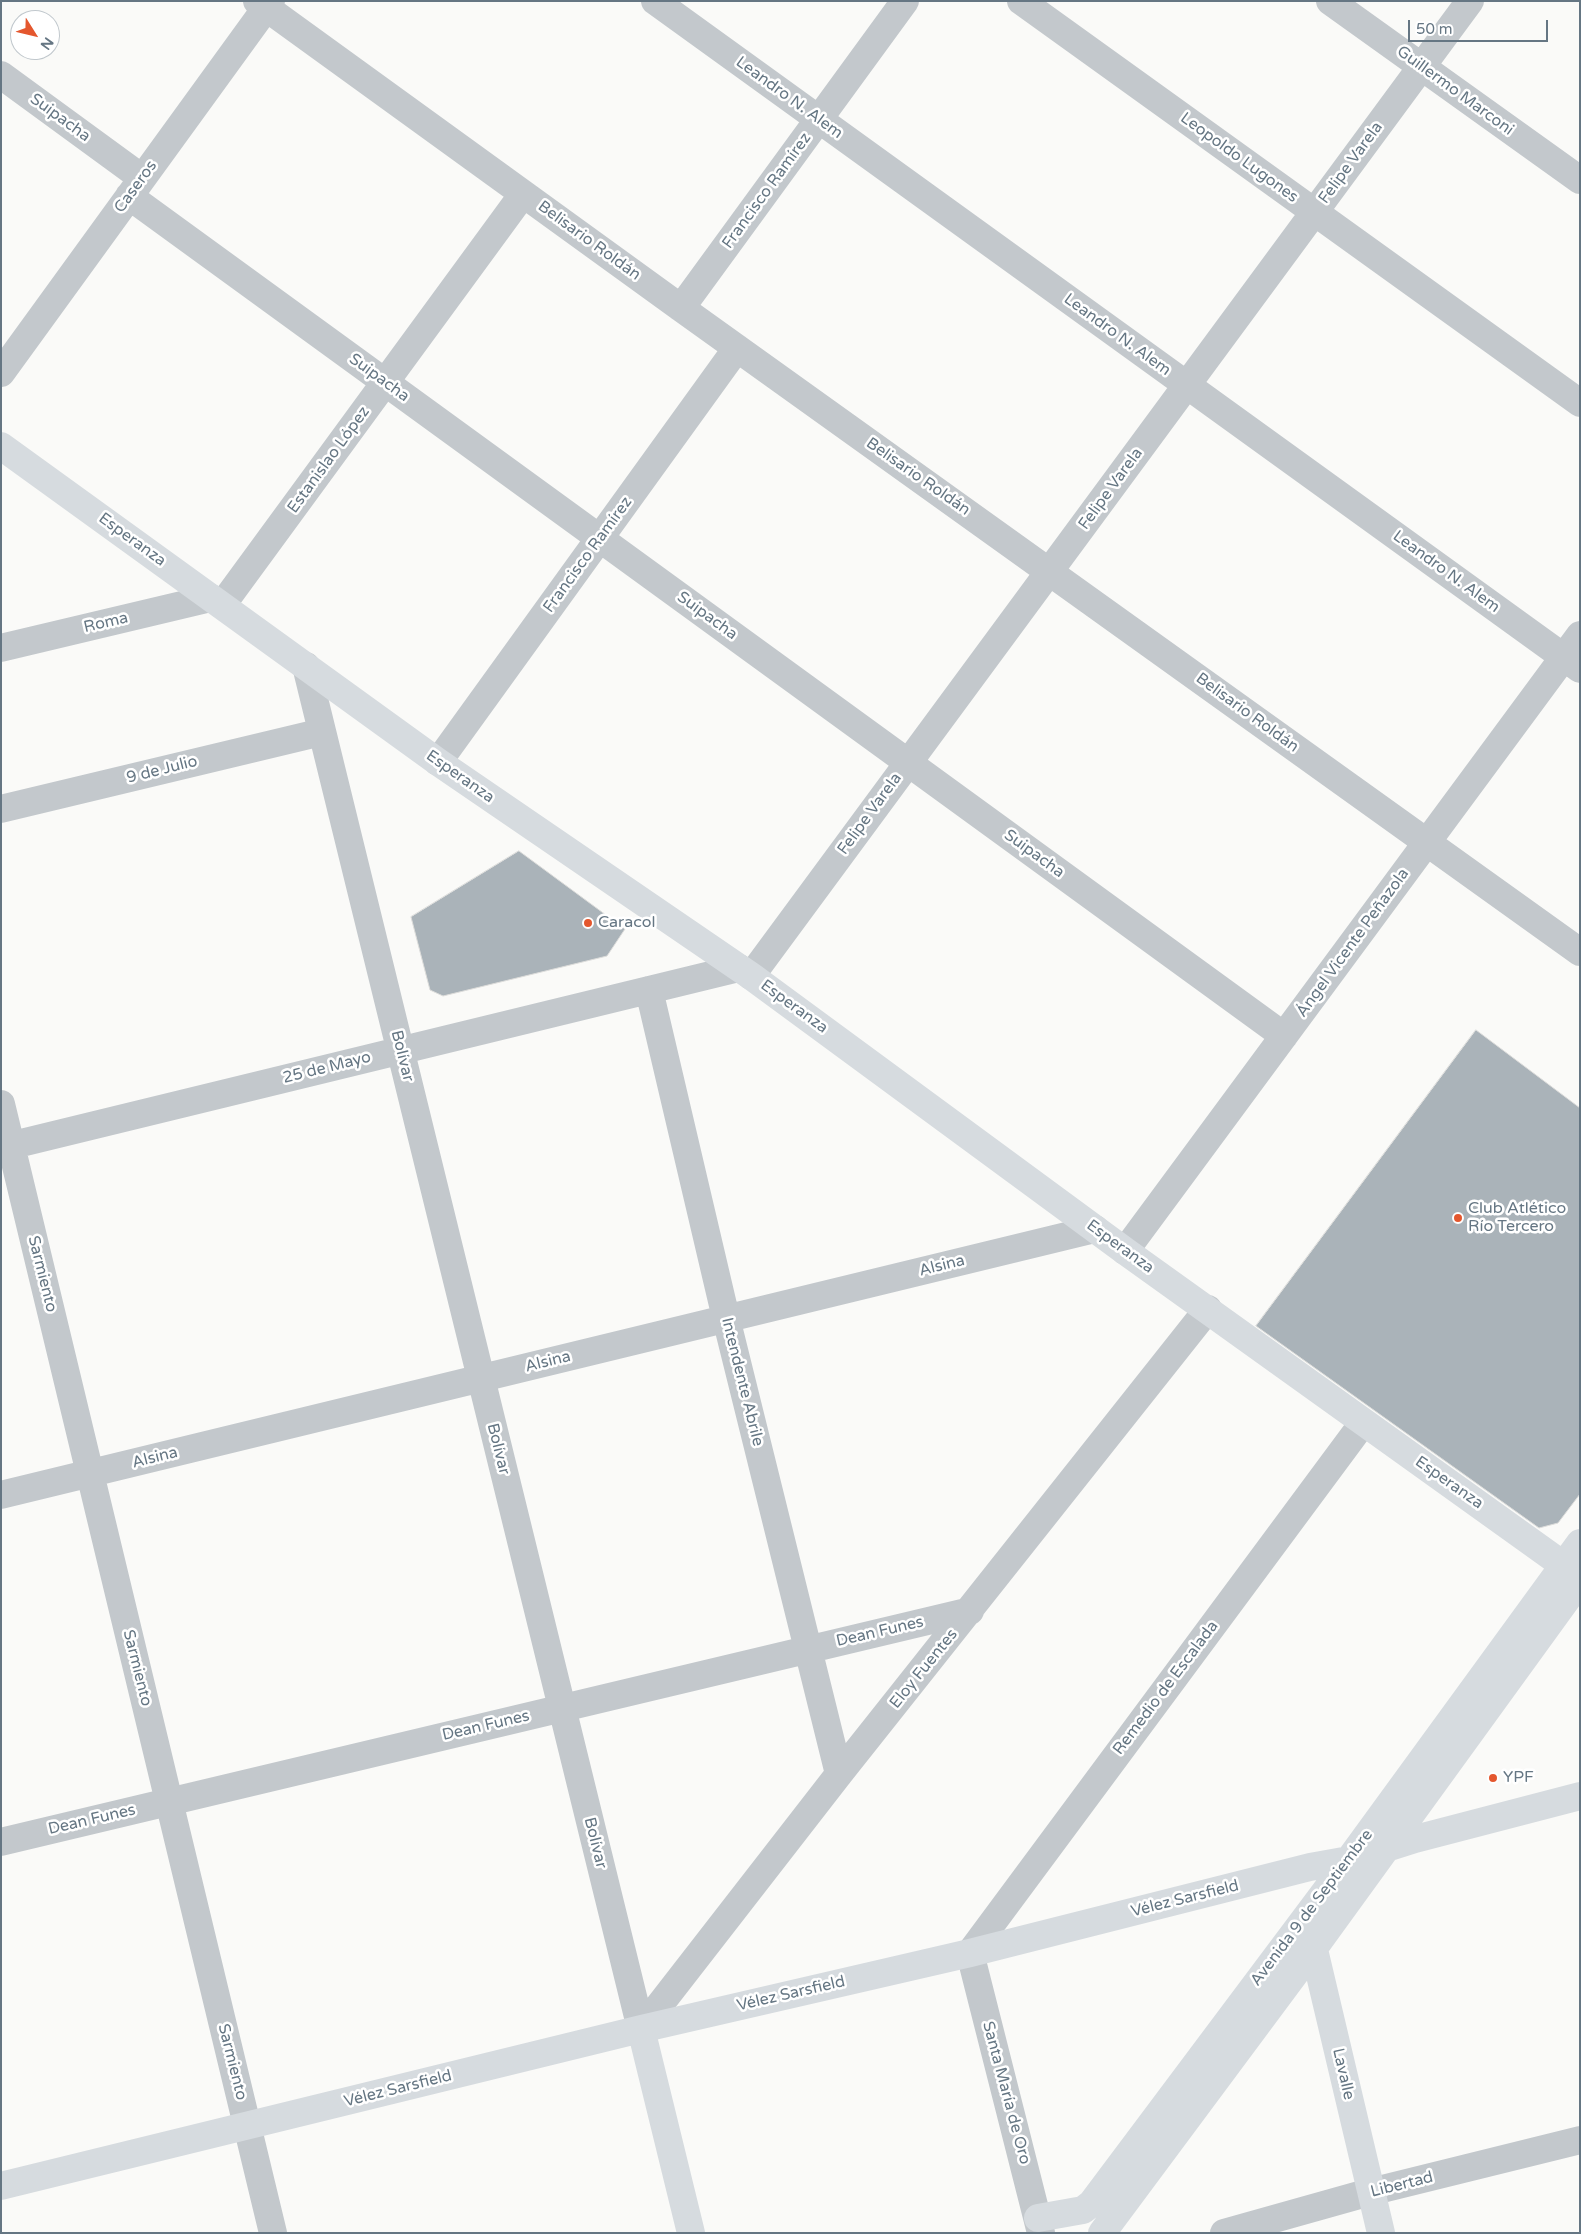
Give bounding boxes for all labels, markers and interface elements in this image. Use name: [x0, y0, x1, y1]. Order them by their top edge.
north arrow: [10, 10, 60, 60]
scale bar: [1411, 10, 1551, 42]
text: 50 m: [1416, 20, 1453, 38]
text: N: [37, 34, 57, 53]
street label: Guillermo Marconi: [1393, 42, 1517, 140]
street label: Leandro N. Alem: [732, 53, 846, 143]
street label: Suipacha: [26, 90, 94, 146]
street label: Leopoldo Lugones: [1176, 109, 1302, 207]
street label: Felipe Varela: [1315, 118, 1387, 208]
street label: Francisco Ramírez: [718, 129, 816, 253]
street label: Caseros: [111, 157, 161, 217]
street label: Belisario Roldán: [534, 197, 644, 285]
street label: Leandro N. Alem: [1060, 290, 1174, 380]
street label: Suipacha: [345, 350, 413, 406]
street label: Estanislao López: [284, 403, 374, 517]
street label: Belisario Roldán: [862, 434, 974, 520]
street label: Felipe Varela: [1075, 444, 1147, 534]
street label: Francisco Ramírez: [539, 493, 637, 617]
street label: Esperanza: [94, 509, 170, 571]
street label: Leandro N. Alem: [1389, 527, 1503, 617]
street label: Suipacha: [673, 588, 741, 644]
street label: Roma: [82, 609, 130, 637]
street label: Belisario Roldán: [1192, 669, 1302, 757]
street label: Esperanza: [422, 747, 498, 807]
street label: 9 de Julio: [125, 752, 199, 788]
street label: Felipe Varela: [834, 769, 906, 859]
street label: Suipacha: [1000, 826, 1068, 882]
street label: Ángel Vicente Peñazola: [1293, 865, 1413, 1021]
place label: Caracol: [598, 913, 655, 933]
marker: Caracol: [582, 917, 594, 929]
street label: Esperanza: [756, 976, 832, 1038]
street label: Bolívar: [386, 1028, 418, 1084]
street label: 25 de Mayo: [281, 1048, 373, 1088]
place label: Club Atlético Río Tercero: [1468, 1199, 1566, 1237]
marker: Club Atlético Río Tercero: [1452, 1212, 1464, 1224]
street label: Esperanza: [1082, 1216, 1158, 1278]
street label: Sarmiento: [23, 1234, 61, 1314]
street label: Alsina: [917, 1251, 967, 1281]
street label: Intendente Abrile: [717, 1316, 767, 1448]
street label: Alsina: [523, 1347, 573, 1377]
street label: Bolívar: [482, 1421, 514, 1477]
street label: Alsina: [130, 1443, 180, 1473]
street label: Esperanza: [1411, 1453, 1487, 1513]
street label: Dean Funes: [834, 1613, 926, 1651]
street label: Remedio de Escalada: [1109, 1617, 1223, 1759]
street label: Eloy Fuentes: [886, 1625, 962, 1713]
street label: Sarmiento: [118, 1628, 156, 1708]
street label: Dean Funes: [440, 1707, 532, 1745]
place label: YPF: [1503, 1768, 1534, 1788]
marker: YPF: [1487, 1772, 1499, 1784]
street label: Dean Funes: [46, 1801, 138, 1839]
street label: Bolívar: [579, 1815, 611, 1871]
street label: Avenida 9 de Septiembre: [1247, 1826, 1377, 1990]
street label: Vélez Sarsfield: [1129, 1876, 1241, 1922]
street label: Vélez Sarsfield: [735, 1972, 847, 2016]
street label: Santa María de Oro: [978, 2019, 1034, 2167]
street label: Sarmiento: [213, 2022, 251, 2102]
street label: Lavalle: [1328, 2046, 1358, 2102]
street label: Vélez Sarsfield: [342, 2066, 454, 2112]
street label: Libertad: [1369, 2168, 1435, 2202]

